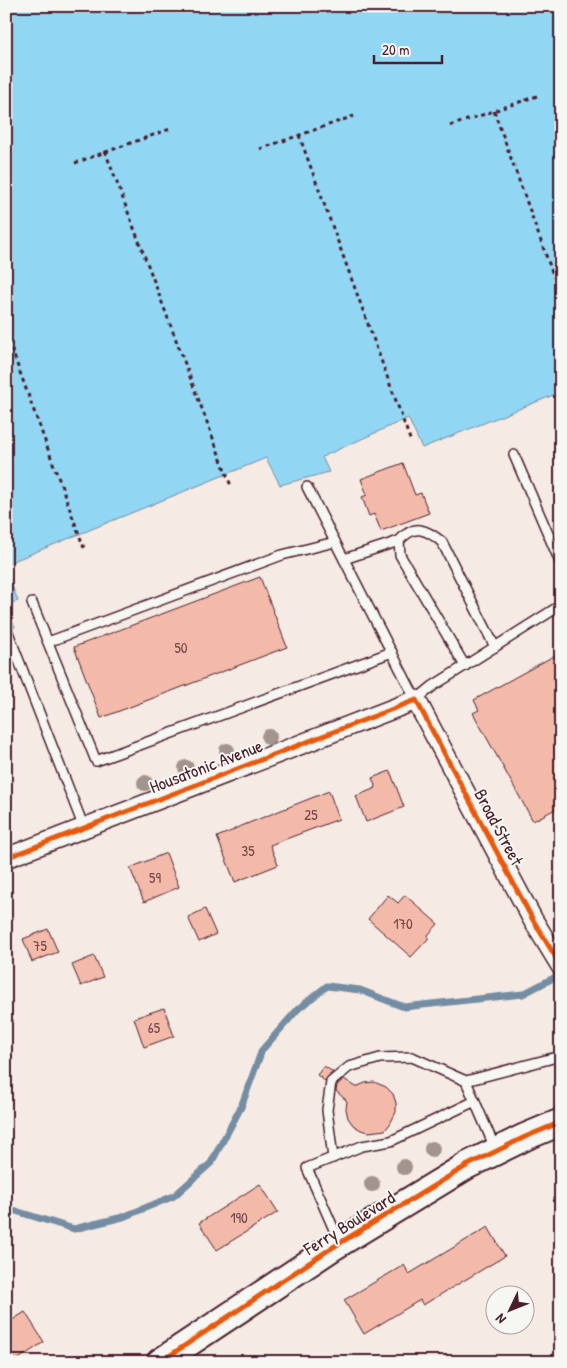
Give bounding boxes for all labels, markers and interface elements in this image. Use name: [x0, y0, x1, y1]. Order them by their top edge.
scale bar: [374, 32, 442, 64]
text: 20 m: [382, 39, 409, 60]
house number: 50: [174, 637, 188, 658]
street label: Housatonic Avenue: [146, 733, 266, 799]
street label: Broad Street: [468, 784, 530, 870]
house number: 25: [304, 804, 318, 825]
house number: 35: [241, 840, 255, 861]
house number: 59: [149, 867, 161, 888]
house number: 170: [393, 913, 413, 934]
house number: 75: [33, 935, 48, 956]
house number: 65: [148, 1017, 161, 1038]
street label: Ferry Boulevard: [298, 1185, 399, 1261]
house number: 190: [230, 1207, 248, 1228]
north arrow: [484, 1286, 534, 1336]
text: N: [490, 1310, 510, 1328]

